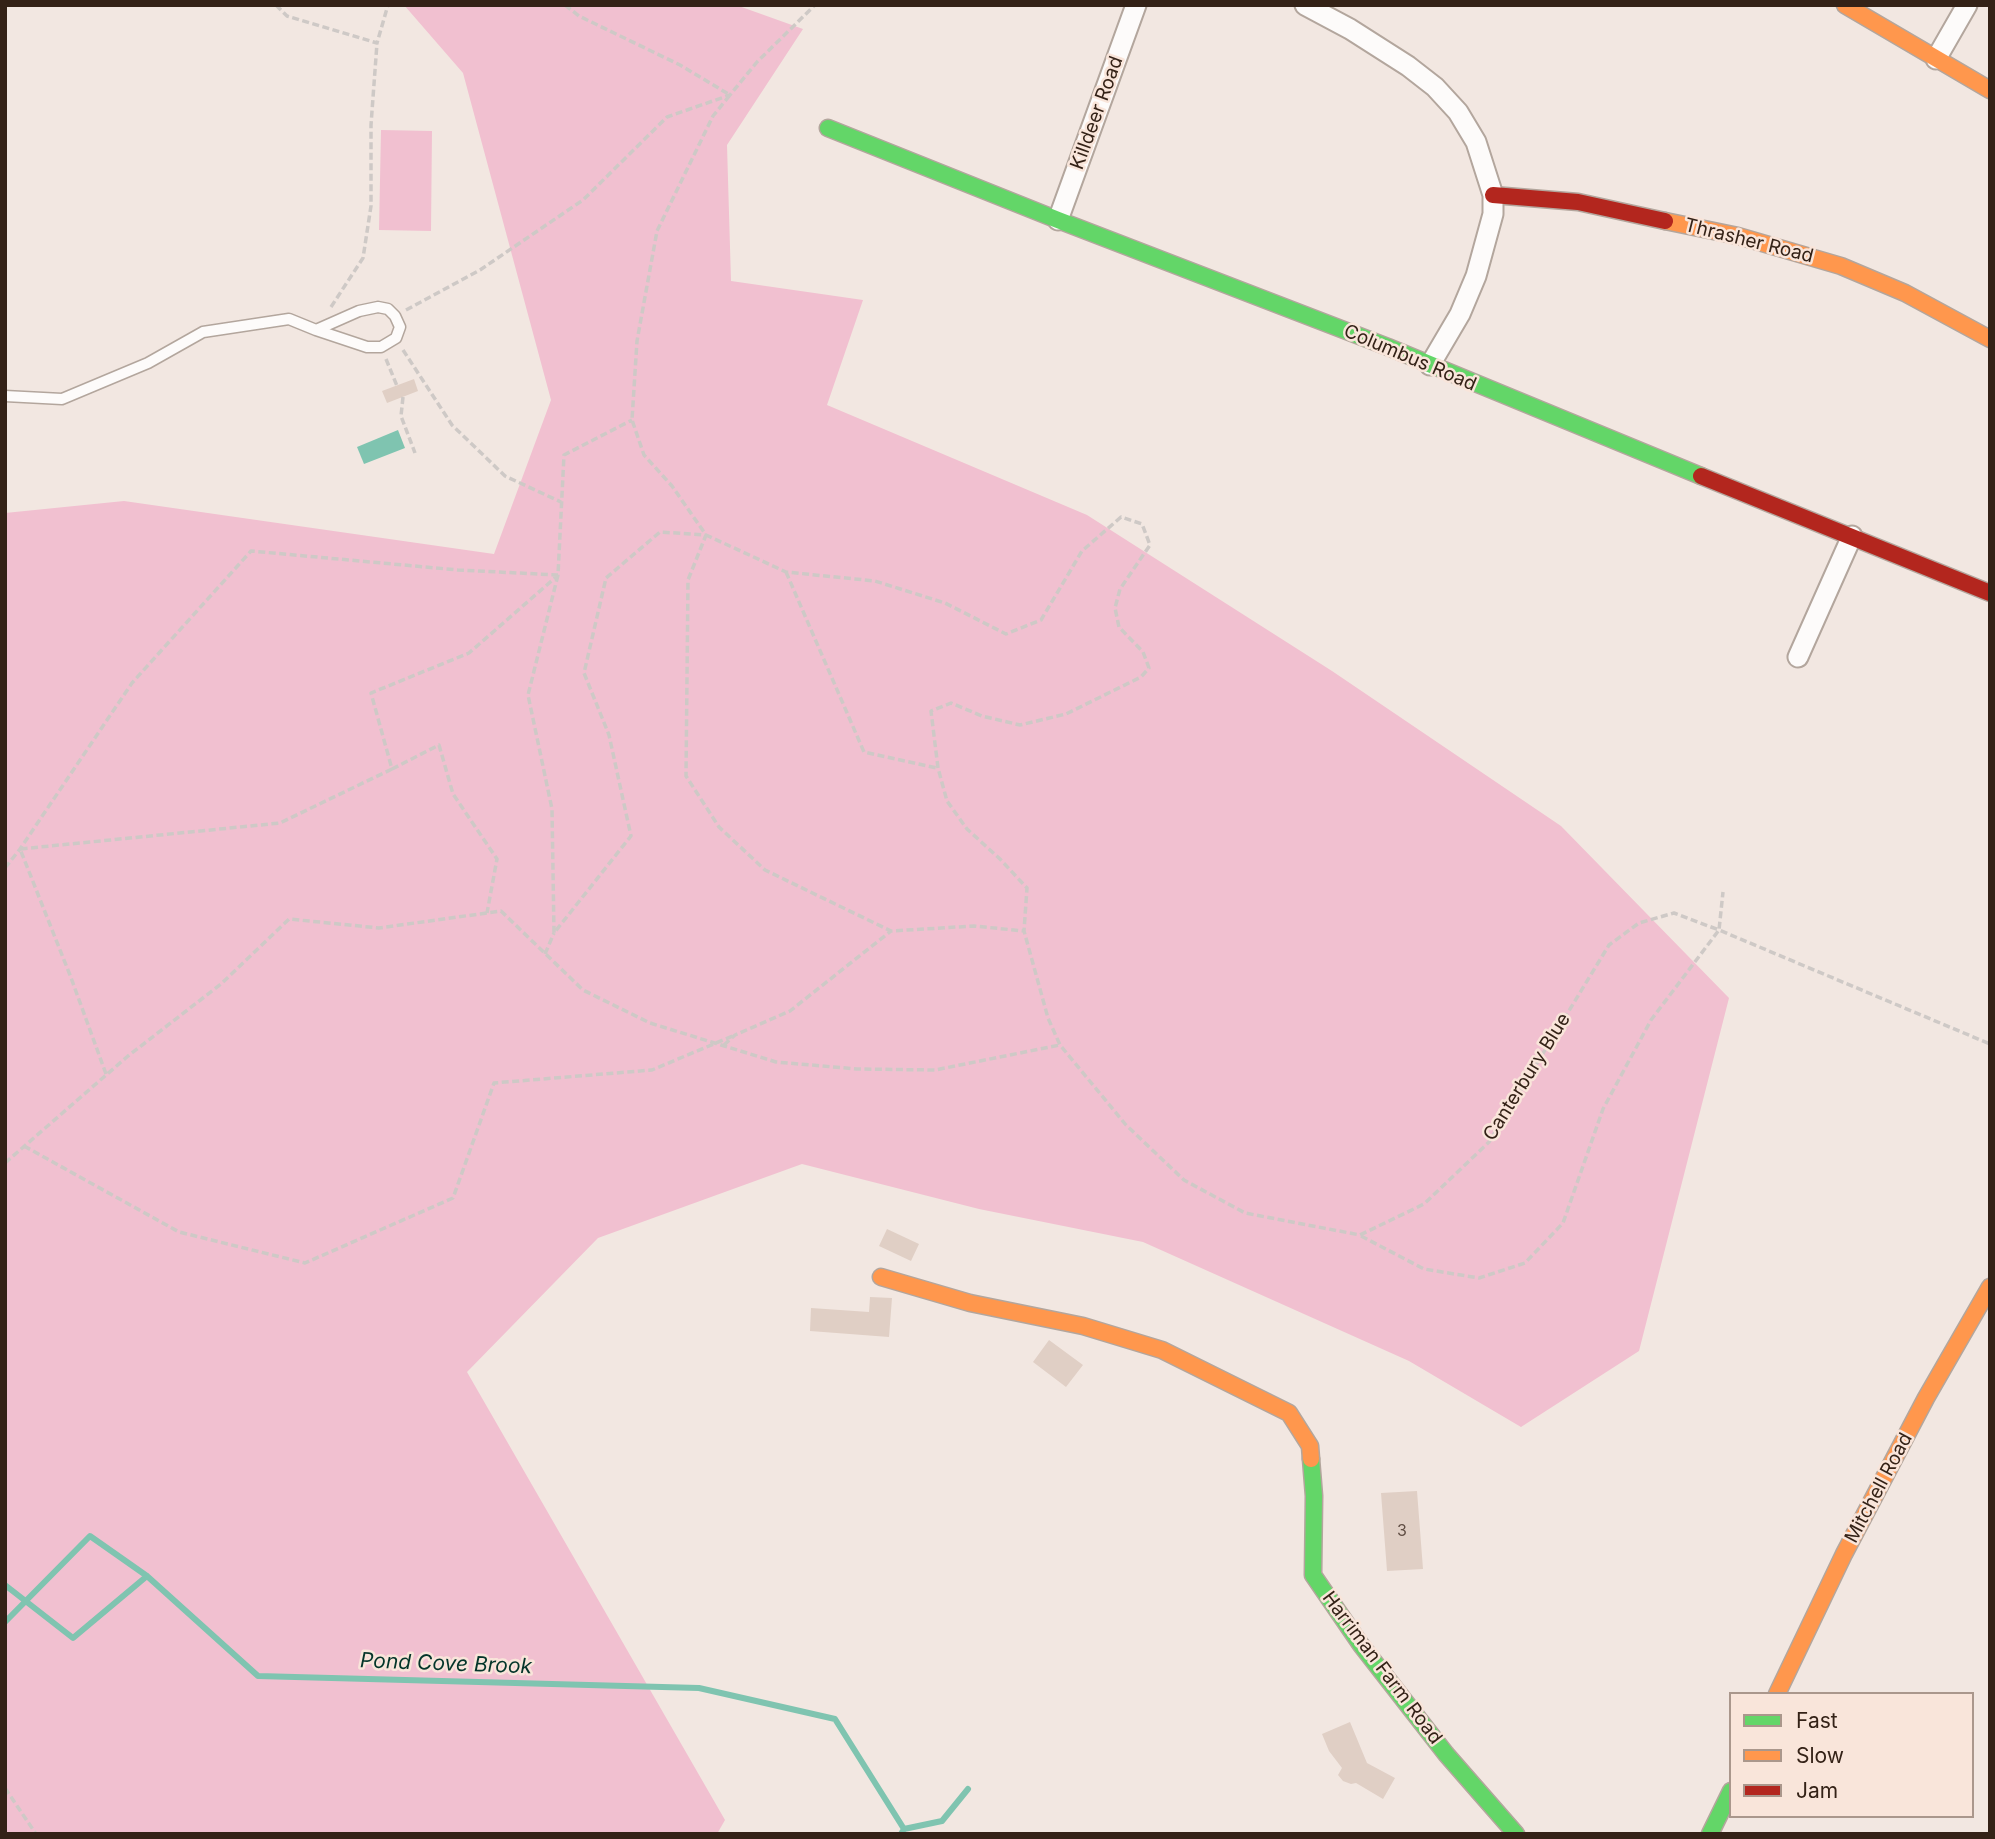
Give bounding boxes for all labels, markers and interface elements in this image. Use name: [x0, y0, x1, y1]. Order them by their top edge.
street label: Killdeer Road: [1066, 53, 1128, 173]
street label: Thrasher Road: [1682, 214, 1816, 268]
street label: Columbus Road: [1340, 320, 1480, 396]
street label: Canterbury Blue: [1479, 1009, 1575, 1145]
street label: Mitchell Road: [1840, 1429, 1918, 1547]
house number: 3: [1397, 1521, 1407, 1541]
street label: Harriman Farm Road: [1317, 1587, 1447, 1749]
water label: Pond Cove Brook: [360, 1648, 532, 1680]
legend: [1729, 1692, 1974, 1818]
text: Fast: [1796, 1708, 1838, 1733]
text: Slow: [1796, 1743, 1844, 1768]
text: Jam: [1796, 1778, 1838, 1803]

